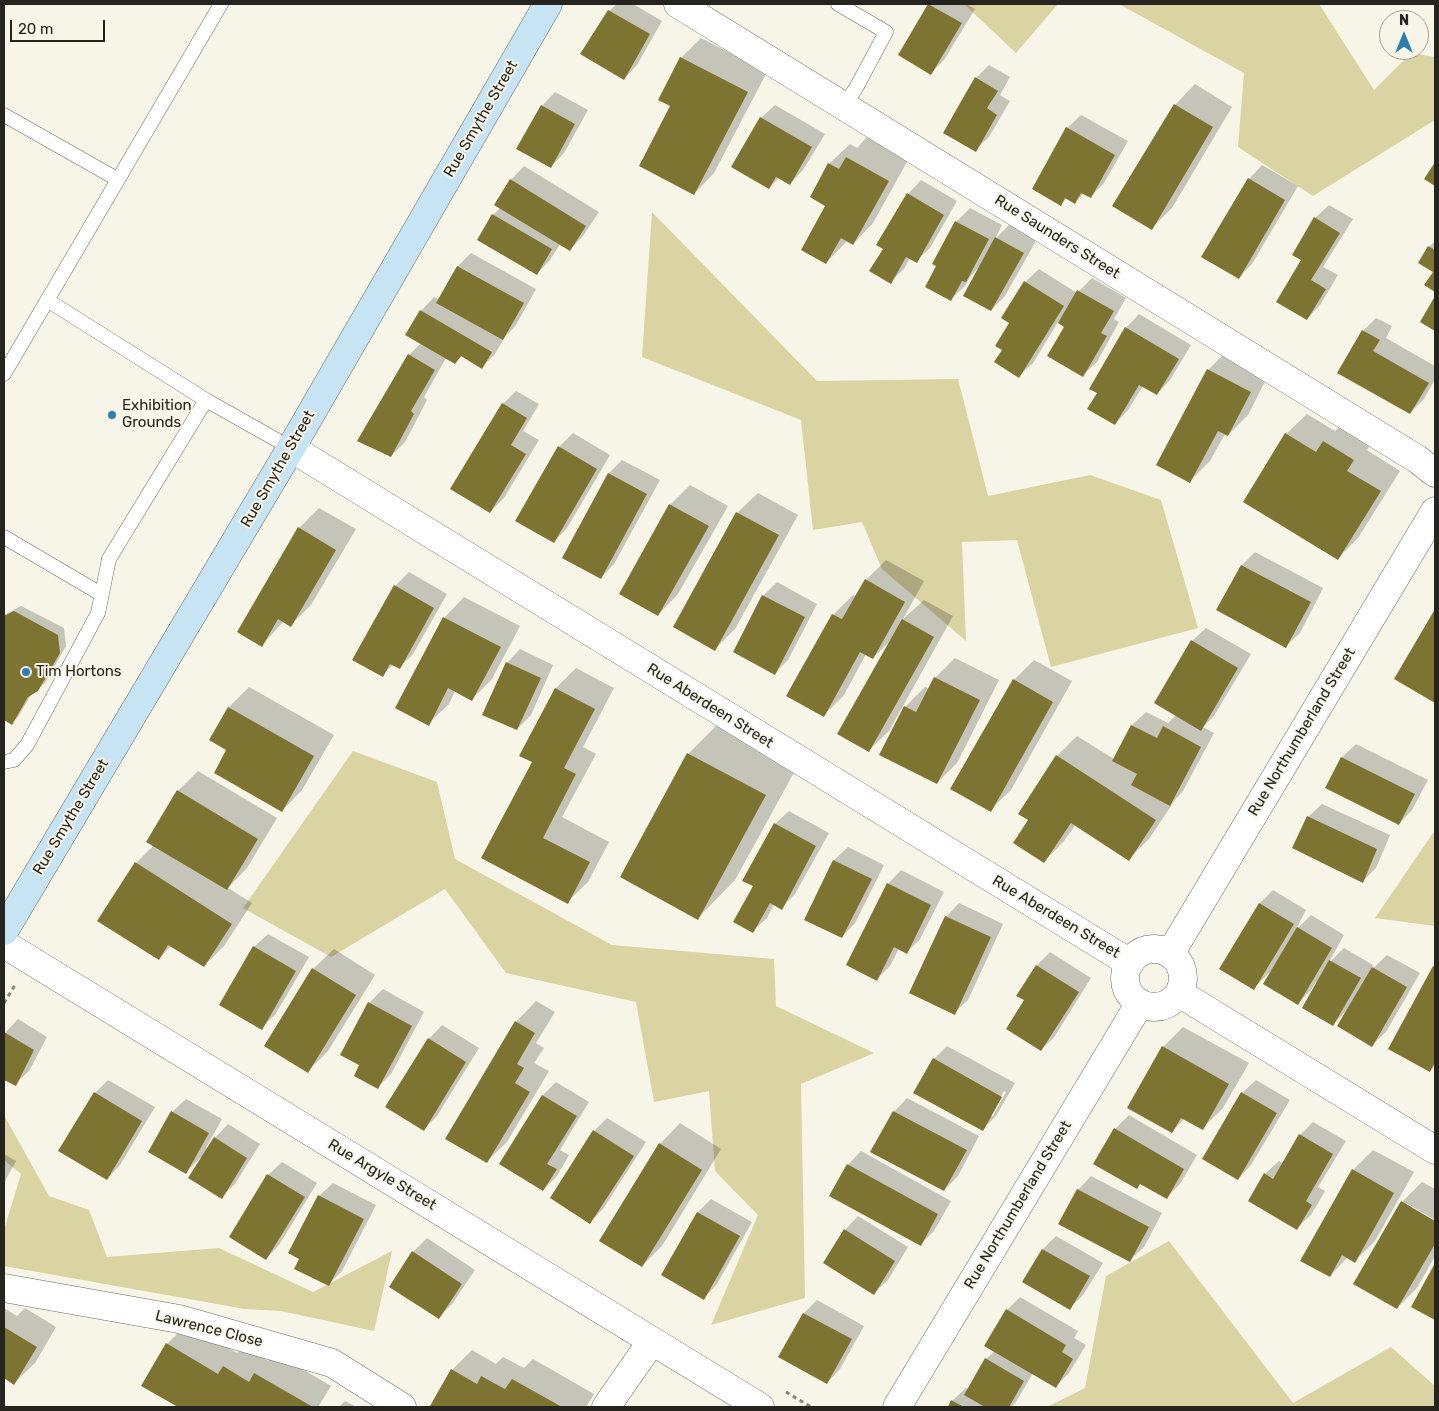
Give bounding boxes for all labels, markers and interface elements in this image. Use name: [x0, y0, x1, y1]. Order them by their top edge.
scale bar: [12, 10, 108, 42]
north arrow: [1379, 10, 1429, 60]
text: N: [1399, 12, 1409, 29]
text: 20 m: [18, 20, 53, 38]
street label: Rue Smythe Street: [440, 57, 522, 181]
street label: Rue Saunders Street: [991, 191, 1123, 283]
place label: Exhibition Grounds: [122, 397, 192, 432]
street label: Rue Smythe Street: [237, 407, 319, 531]
marker: Exhibition Grounds: [106, 409, 118, 421]
street label: Rue Northumberland Street: [1245, 645, 1359, 819]
street label: Rue Aberdeen Street: [643, 660, 777, 752]
place label: Tim Hortons: [36, 663, 122, 681]
marker: Tim Hortons: [20, 666, 32, 678]
street label: Rue Smythe Street: [29, 756, 113, 878]
street label: Rue Aberdeen Street: [989, 872, 1123, 962]
street label: Rue Northumberland Street: [961, 1118, 1075, 1292]
street label: Rue Argyle Street: [325, 1136, 439, 1214]
street label: Lawrence Close: [153, 1307, 265, 1351]

